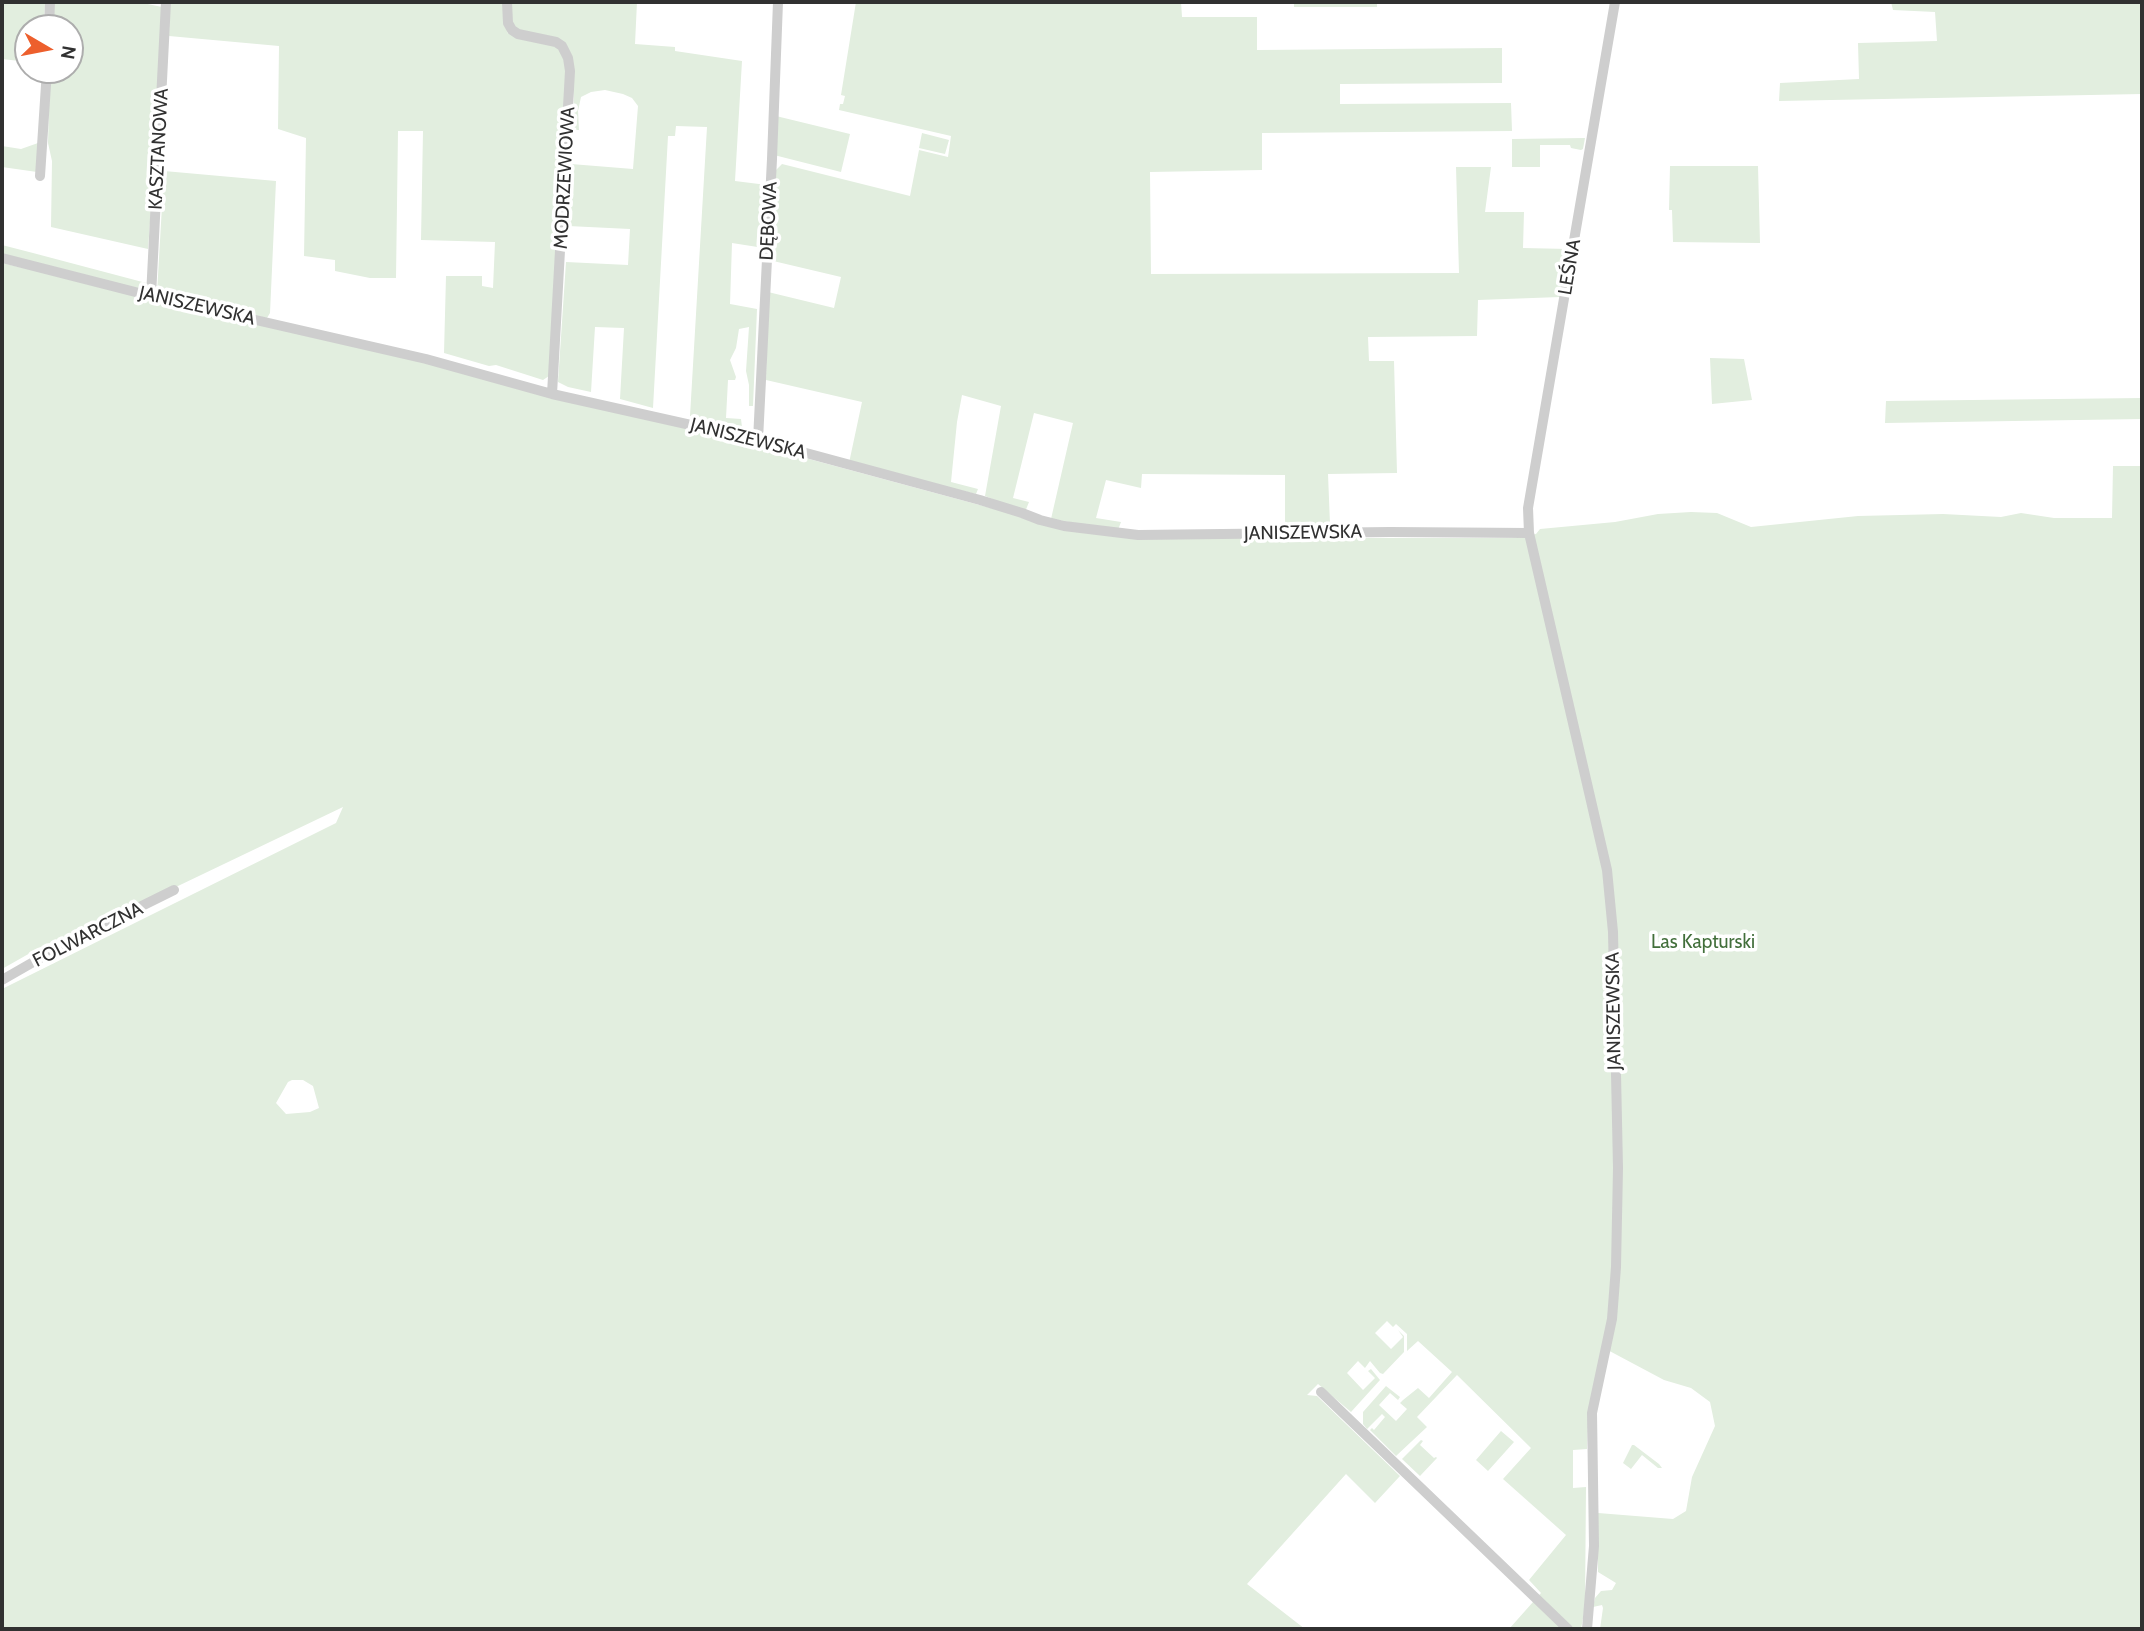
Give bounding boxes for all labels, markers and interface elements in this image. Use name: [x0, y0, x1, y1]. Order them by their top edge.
north arrow: [14, 14, 84, 84]
text: N: [56, 44, 81, 61]
street label: KASZTANOWA: [144, 88, 174, 210]
street label: MODRZEWIOWA: [550, 106, 580, 250]
street label: DĘBOWA: [756, 181, 782, 261]
street label: LEŚNA: [1554, 237, 1586, 297]
street label: JANISZEWSKA: [137, 282, 257, 330]
street label: JANISZEWSKA: [688, 414, 808, 464]
street label: JANISZEWSKA: [1244, 521, 1362, 545]
street label: FOLWARCZNA: [29, 897, 147, 973]
park label: Las Kapturski: [1651, 931, 1755, 953]
street label: JANISZEWSKA: [1602, 952, 1626, 1070]

